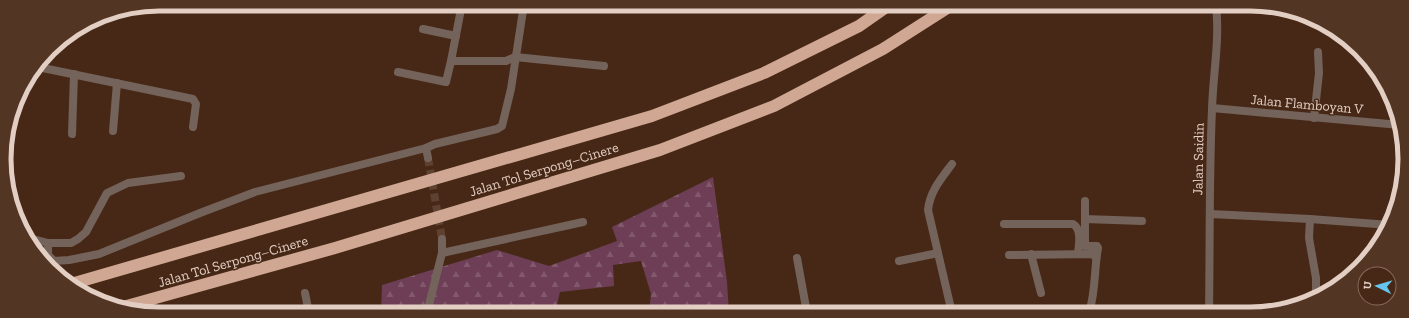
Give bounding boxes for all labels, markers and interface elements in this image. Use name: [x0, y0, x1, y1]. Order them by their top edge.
street label: Jalan Flamboyan V: [1250, 91, 1365, 118]
street label: Jalan Saidin: [1189, 123, 1208, 195]
street label: Jalan Tol Serpong–Cinere: [467, 139, 621, 200]
street label: Jalan Tol Serpong–Cinere: [156, 232, 310, 291]
north arrow: [1357, 266, 1397, 306]
text: U: [1361, 281, 1374, 290]

